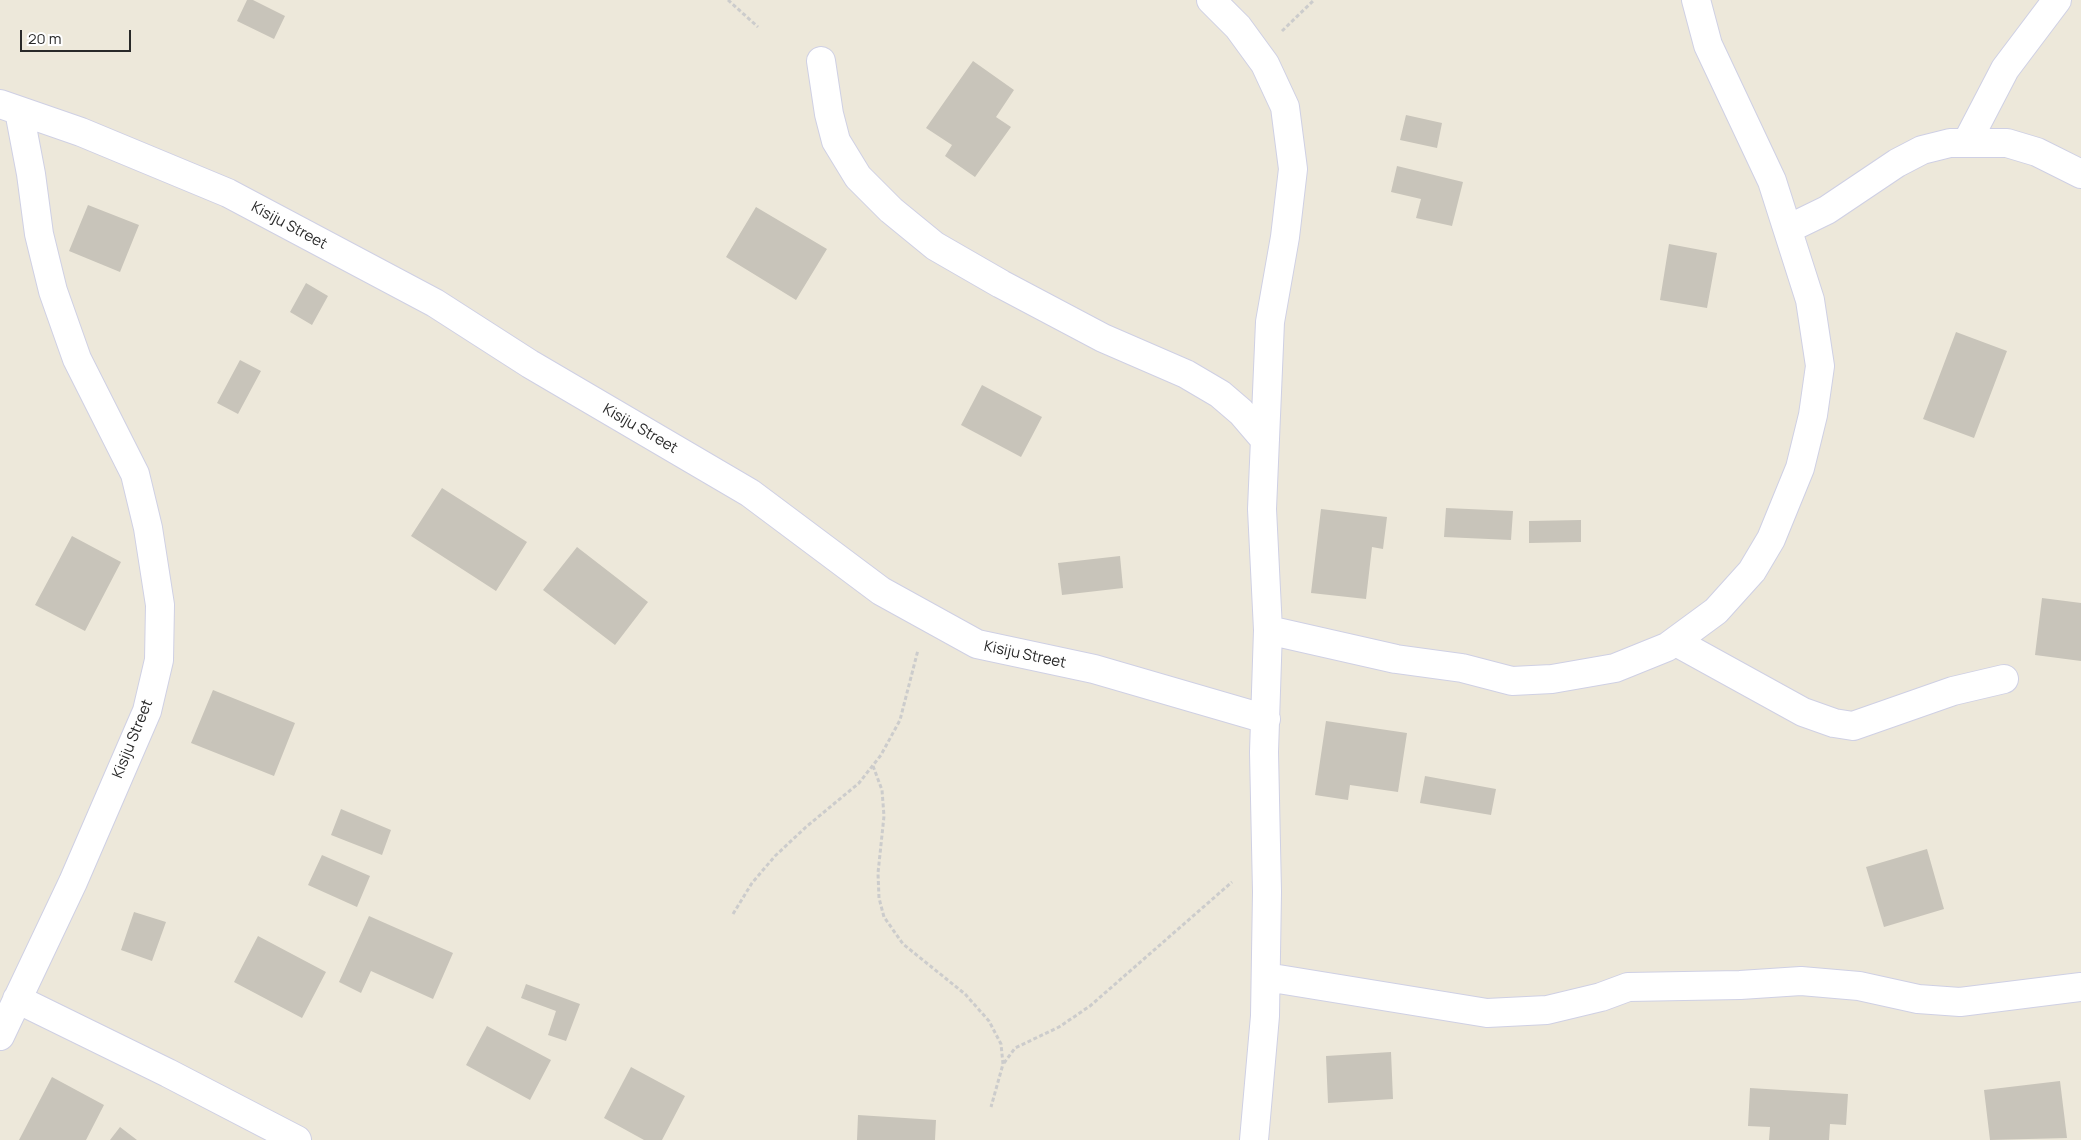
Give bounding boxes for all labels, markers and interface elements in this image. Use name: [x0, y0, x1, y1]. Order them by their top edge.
scale bar: [22, 20, 134, 52]
text: 20 m: [28, 28, 61, 49]
street label: Kisiju Street: [248, 198, 330, 254]
street label: Kisiju Street: [599, 400, 681, 458]
street label: Kisiju Street: [982, 638, 1068, 672]
street label: Kisiju Street: [109, 697, 157, 781]

